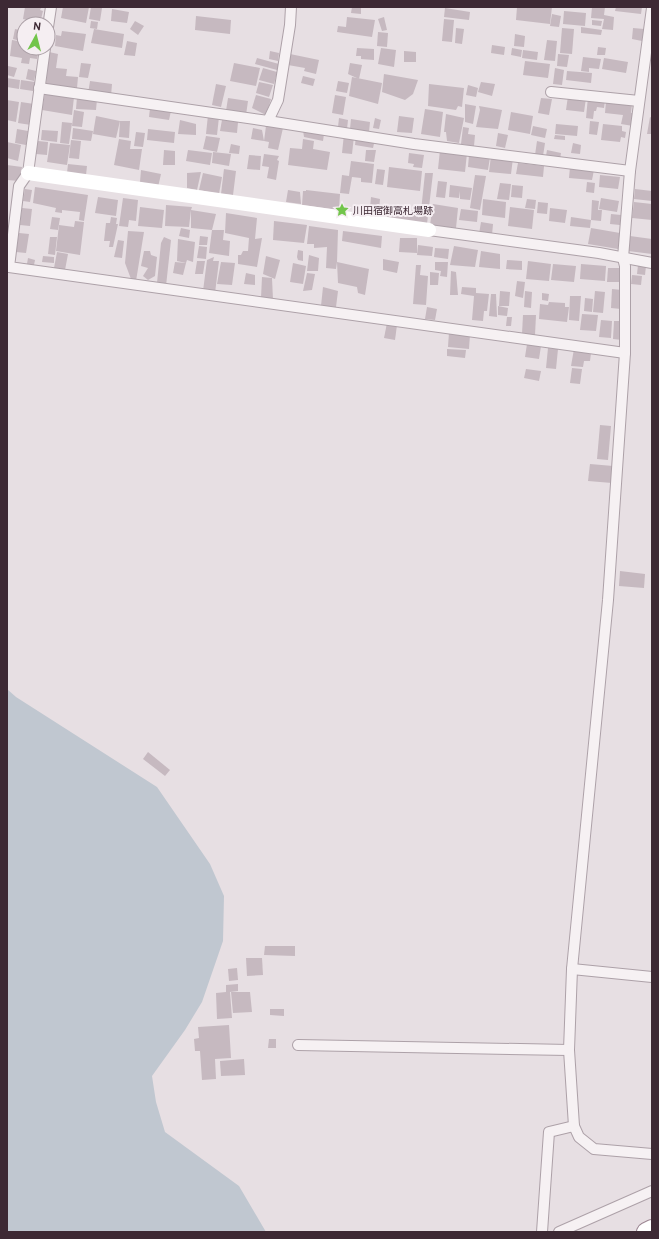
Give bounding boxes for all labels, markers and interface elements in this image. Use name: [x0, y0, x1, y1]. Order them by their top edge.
north arrow: [16, 16, 56, 56]
text: N: [32, 20, 42, 34]
place icon: 川田宿御高札場跡: [334, 202, 350, 218]
place label: 川田宿御高札場跡: [353, 205, 433, 218]

